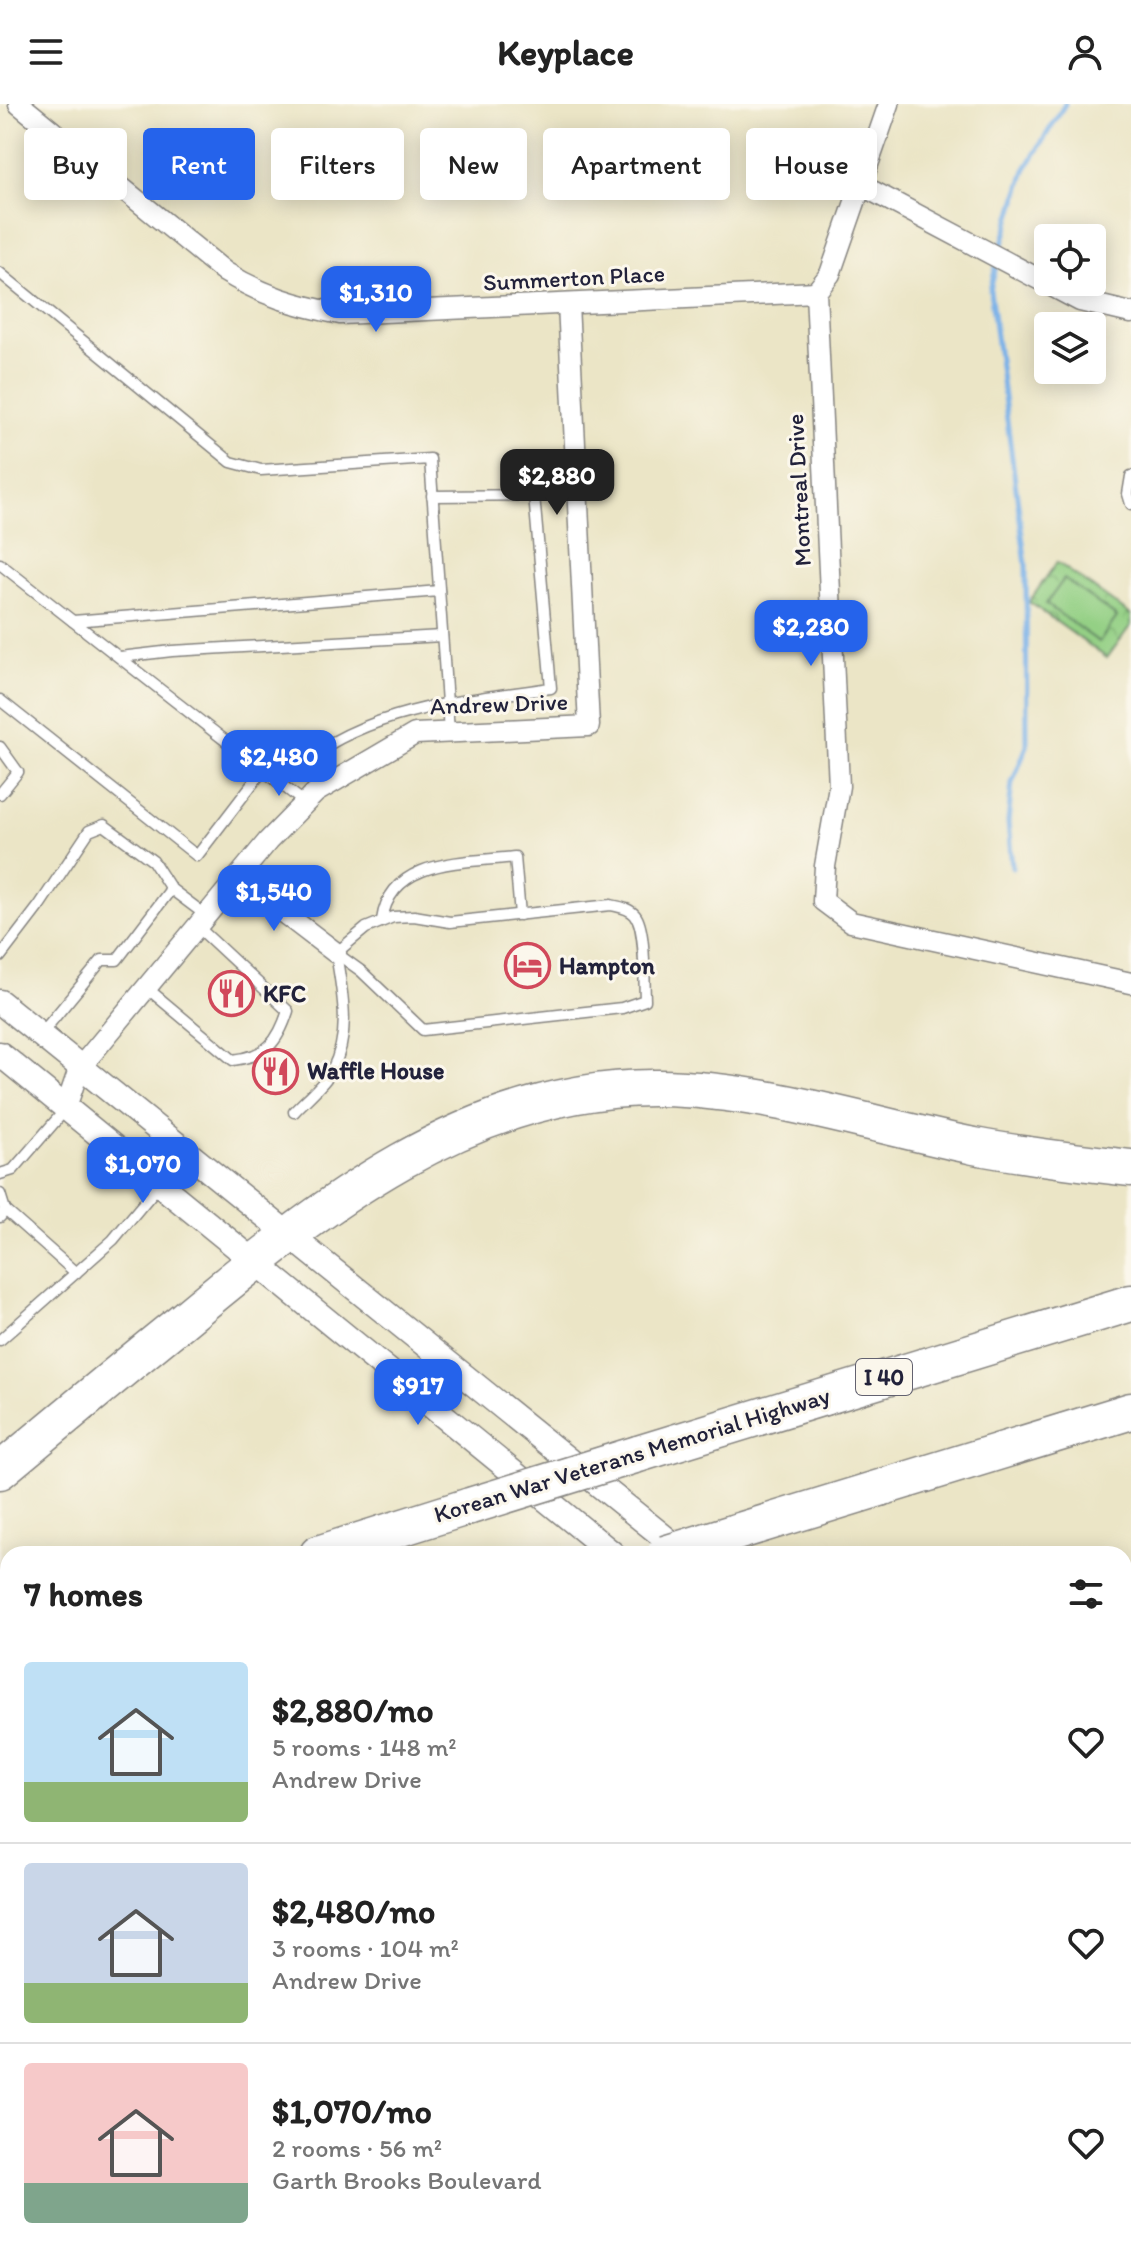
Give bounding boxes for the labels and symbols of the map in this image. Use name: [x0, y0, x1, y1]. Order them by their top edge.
street label: Summerton Place: [482, 258, 666, 297]
pin: $1,310: [311, 266, 441, 334]
street label: Montreal Drive: [780, 413, 817, 567]
pin: $2,880: [492, 449, 622, 517]
pin: $2,280: [746, 600, 876, 668]
street label: Andrew Drive: [429, 687, 569, 720]
pin: $2,480: [214, 730, 344, 798]
pin: $1,540: [209, 865, 339, 933]
hotel icon: Hampton: [504, 942, 552, 990]
place label: Hampton: [559, 951, 655, 981]
restaurant icon: KFC: [208, 970, 256, 1018]
place label: KFC: [263, 979, 306, 1008]
restaurant icon: Waffle House: [252, 1047, 300, 1095]
place label: Waffle House: [307, 1056, 444, 1085]
pin: $1,070: [78, 1137, 208, 1205]
pin: $917: [371, 1359, 465, 1427]
road number: I 40: [856, 1359, 912, 1395]
street label: Korean War Veterans Memorial Highway: [430, 1380, 833, 1529]

